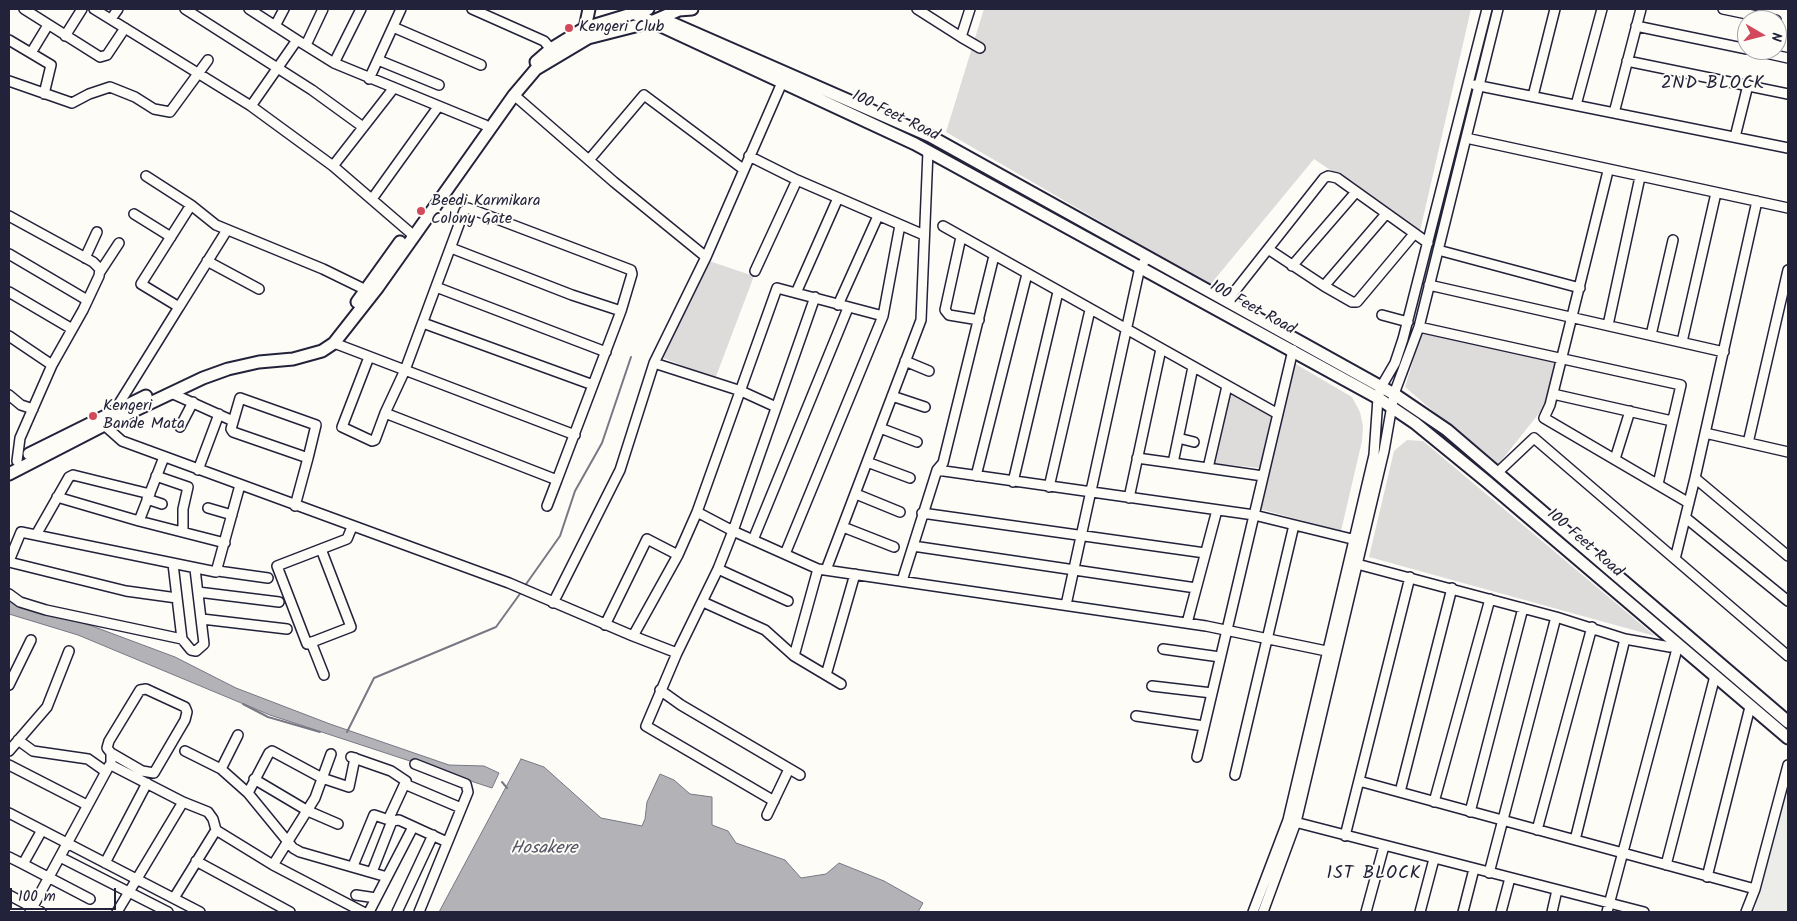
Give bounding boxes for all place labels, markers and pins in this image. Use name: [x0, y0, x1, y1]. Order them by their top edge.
place label: Kengeri Club: [579, 18, 664, 38]
marker: Kengeri Club: [563, 22, 575, 34]
place label: Beedi Karmikara Colony Gate: [431, 192, 540, 230]
marker: Beedi Karmikara Colony Gate: [415, 205, 427, 217]
place label: Kengeri Bande Mata: [103, 397, 185, 435]
marker: Kengeri Bande Mata: [87, 410, 99, 422]

